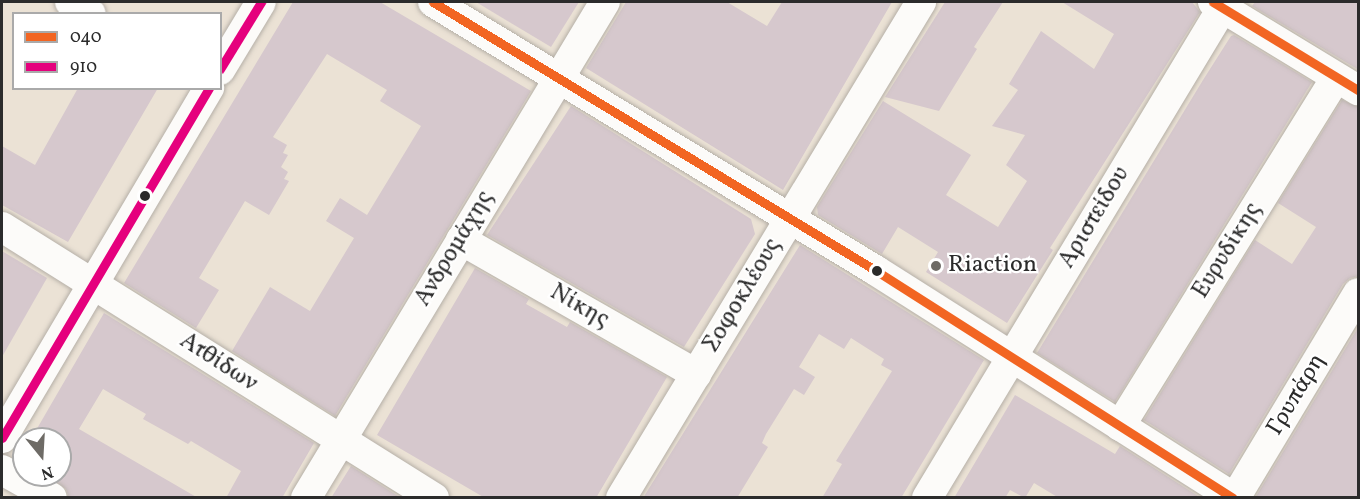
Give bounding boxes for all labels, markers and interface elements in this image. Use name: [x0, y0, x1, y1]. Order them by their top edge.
legend: [12, 12, 222, 90]
text: 040: [70, 25, 102, 50]
text: 910: [70, 55, 97, 80]
street label: Αριστείδου: [1053, 162, 1137, 274]
street label: Ανδρομάχης: [409, 186, 501, 312]
unlabelled marker: [139, 190, 151, 202]
street label: Ευρυδίκης: [1187, 198, 1269, 304]
street label: Σοφοκλέους: [698, 234, 788, 358]
place label: Riaction: [948, 252, 1037, 280]
marker: Riaction: [929, 259, 943, 273]
unlabelled marker: [871, 265, 883, 277]
street label: Νίκης: [544, 279, 614, 335]
street label: Ατθίδων: [174, 327, 262, 399]
street label: Γρυπάρη: [1261, 349, 1333, 441]
north arrow: [12, 427, 72, 487]
text: N: [38, 460, 56, 484]

